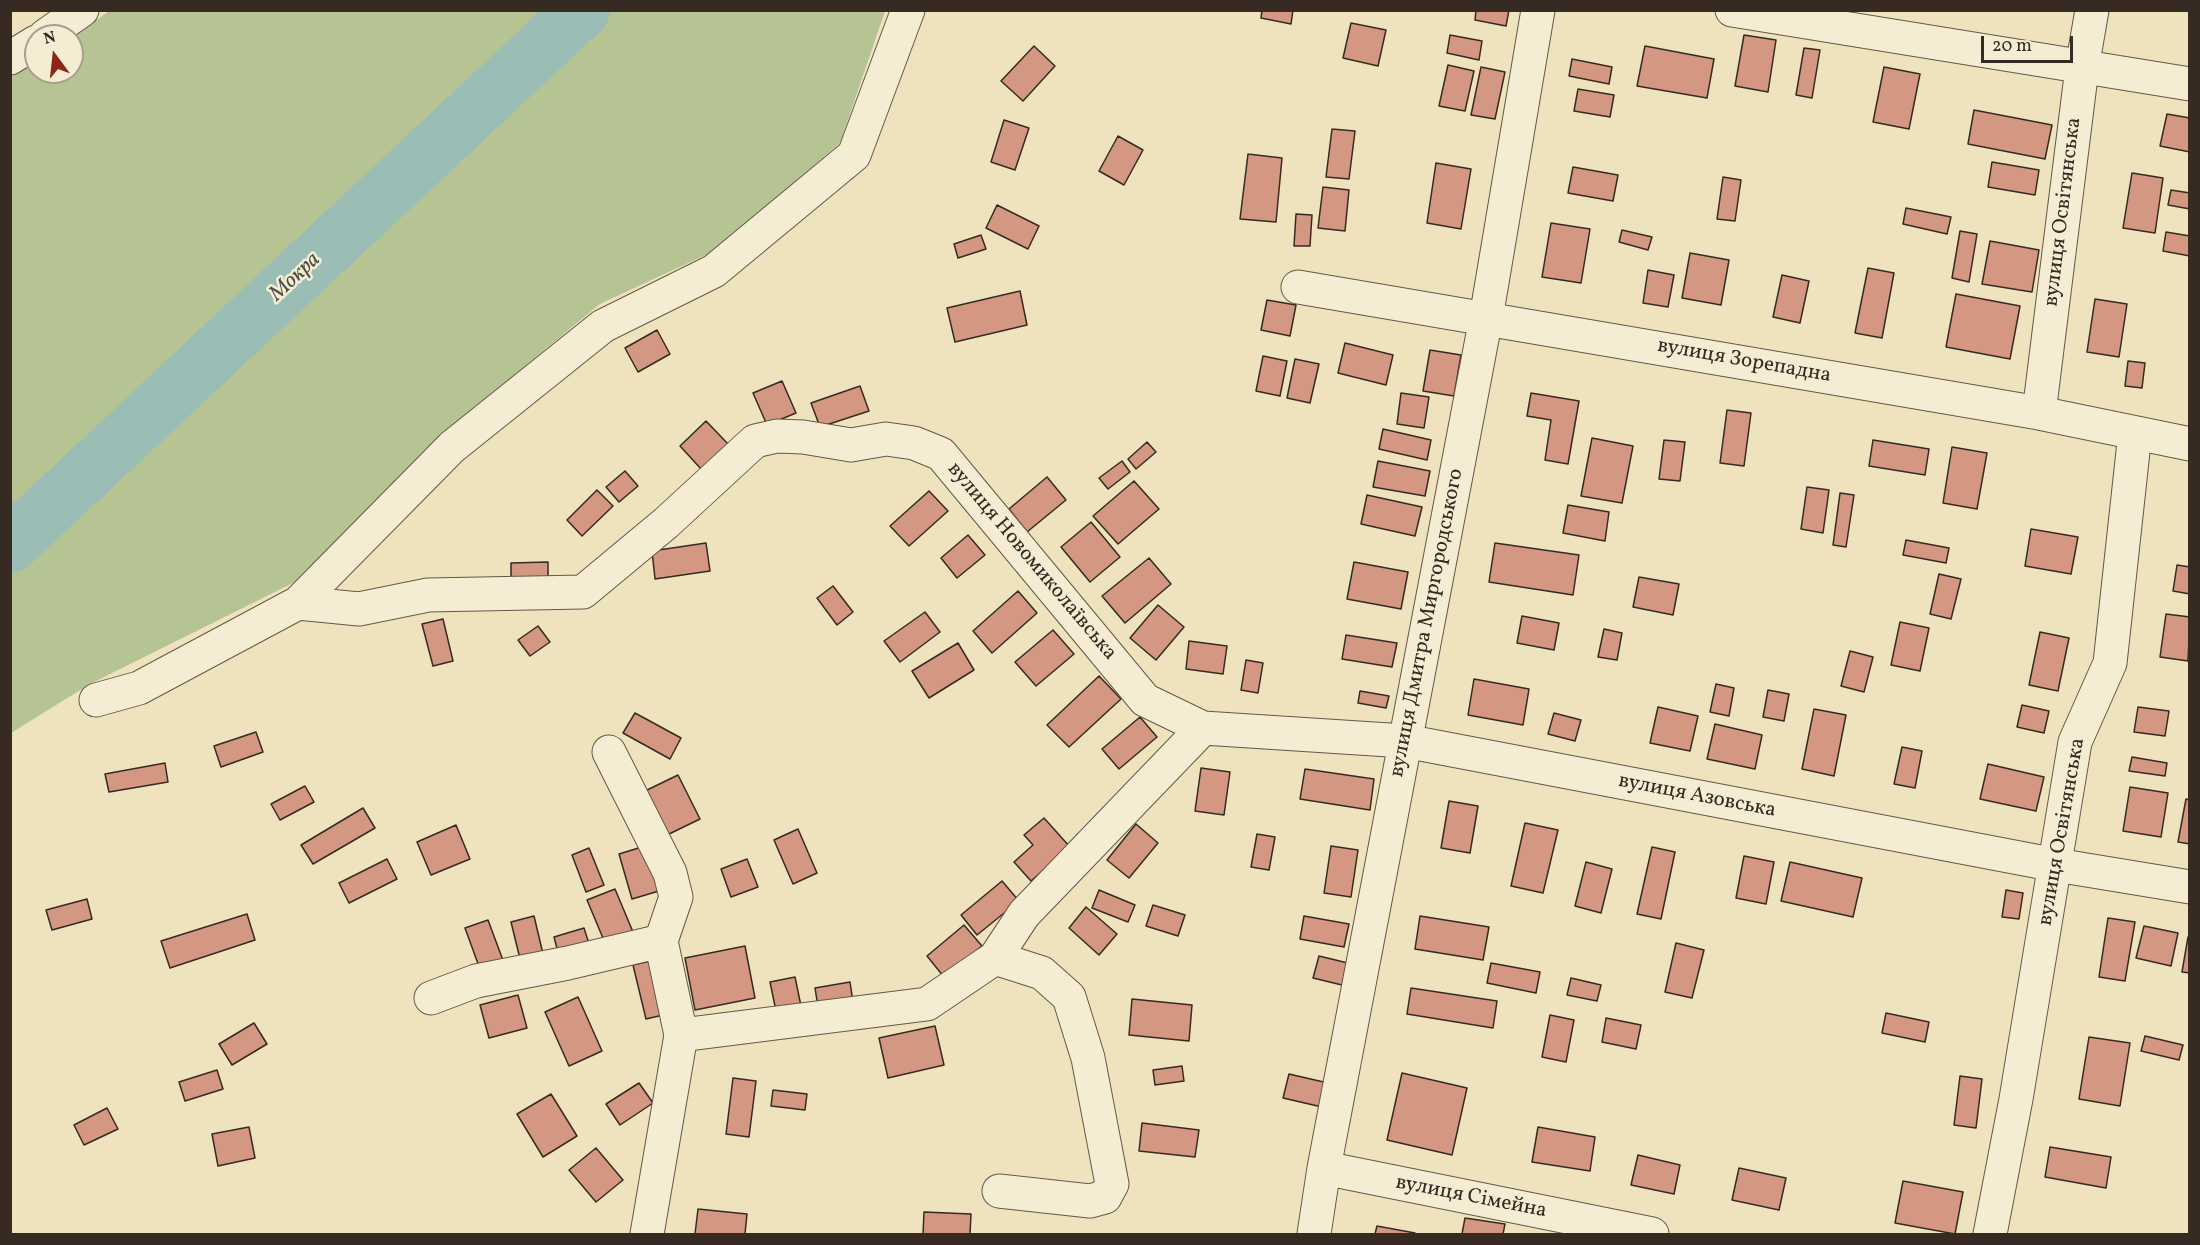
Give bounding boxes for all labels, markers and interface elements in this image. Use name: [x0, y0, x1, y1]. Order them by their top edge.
north arrow: [24, 24, 84, 84]
scale bar: [1984, 24, 2076, 62]
text: N: [41, 26, 58, 51]
text: 20 m: [1992, 34, 2032, 59]
street label: вулиця Освітянська: [2040, 116, 2088, 308]
water label: Мокра: [265, 248, 327, 308]
street label: вулиця Зорепадна: [1655, 334, 1833, 390]
street label: вулиця Новомиколаївська: [941, 458, 1121, 666]
street label: вулиця Дмитра Миргородського: [1386, 467, 1470, 779]
street label: вулиця Освітянська: [2034, 736, 2092, 928]
street label: вулиця Азовська: [1616, 769, 1778, 825]
street label: вулиця Сімейна: [1393, 1171, 1549, 1225]

